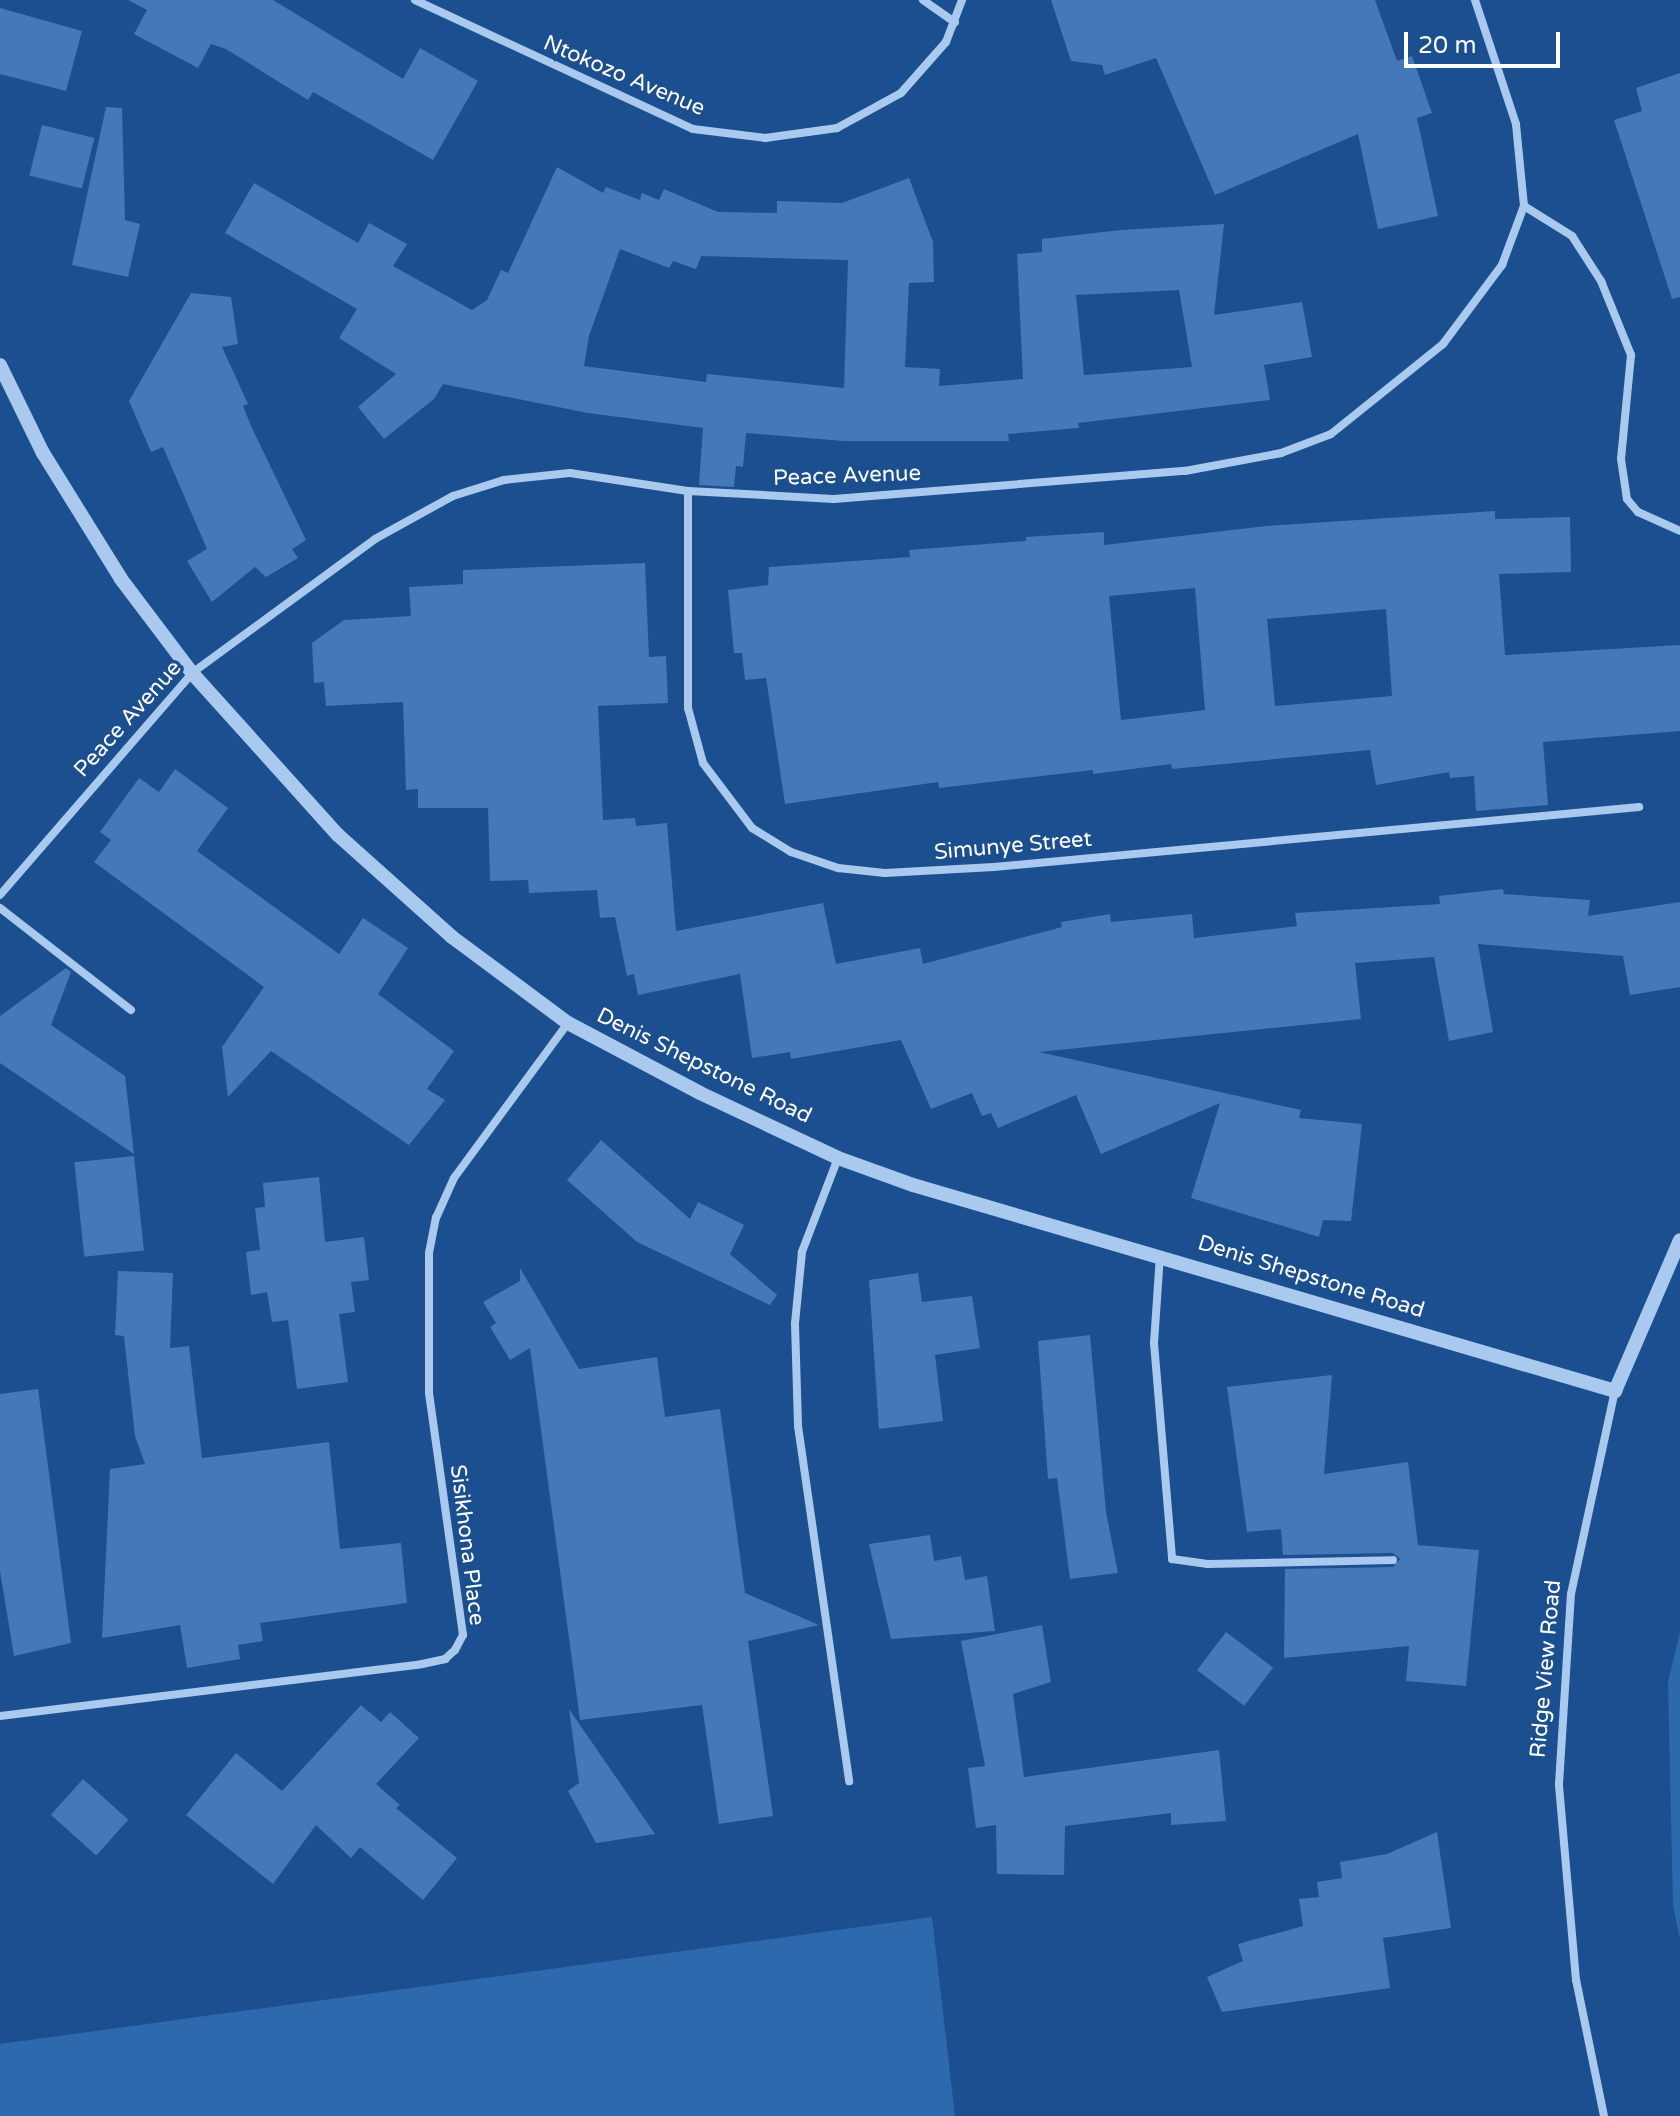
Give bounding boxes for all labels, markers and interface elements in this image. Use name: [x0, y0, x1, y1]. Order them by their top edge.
scale bar: [1408, 16, 1564, 66]
street label: Ntokozo Avenue: [539, 30, 709, 122]
text: 20 m: [1418, 31, 1476, 60]
street label: Peace Avenue: [773, 460, 921, 492]
street label: Peace Avenue: [69, 655, 187, 783]
street label: Simunye Street: [933, 826, 1093, 866]
street label: Denis Shepstone Road: [592, 1002, 816, 1130]
street label: Denis Shepstone Road: [1194, 1230, 1428, 1324]
street label: Sisikhona Place: [444, 1463, 490, 1627]
street label: Ridge View Road: [1525, 1579, 1567, 1759]

